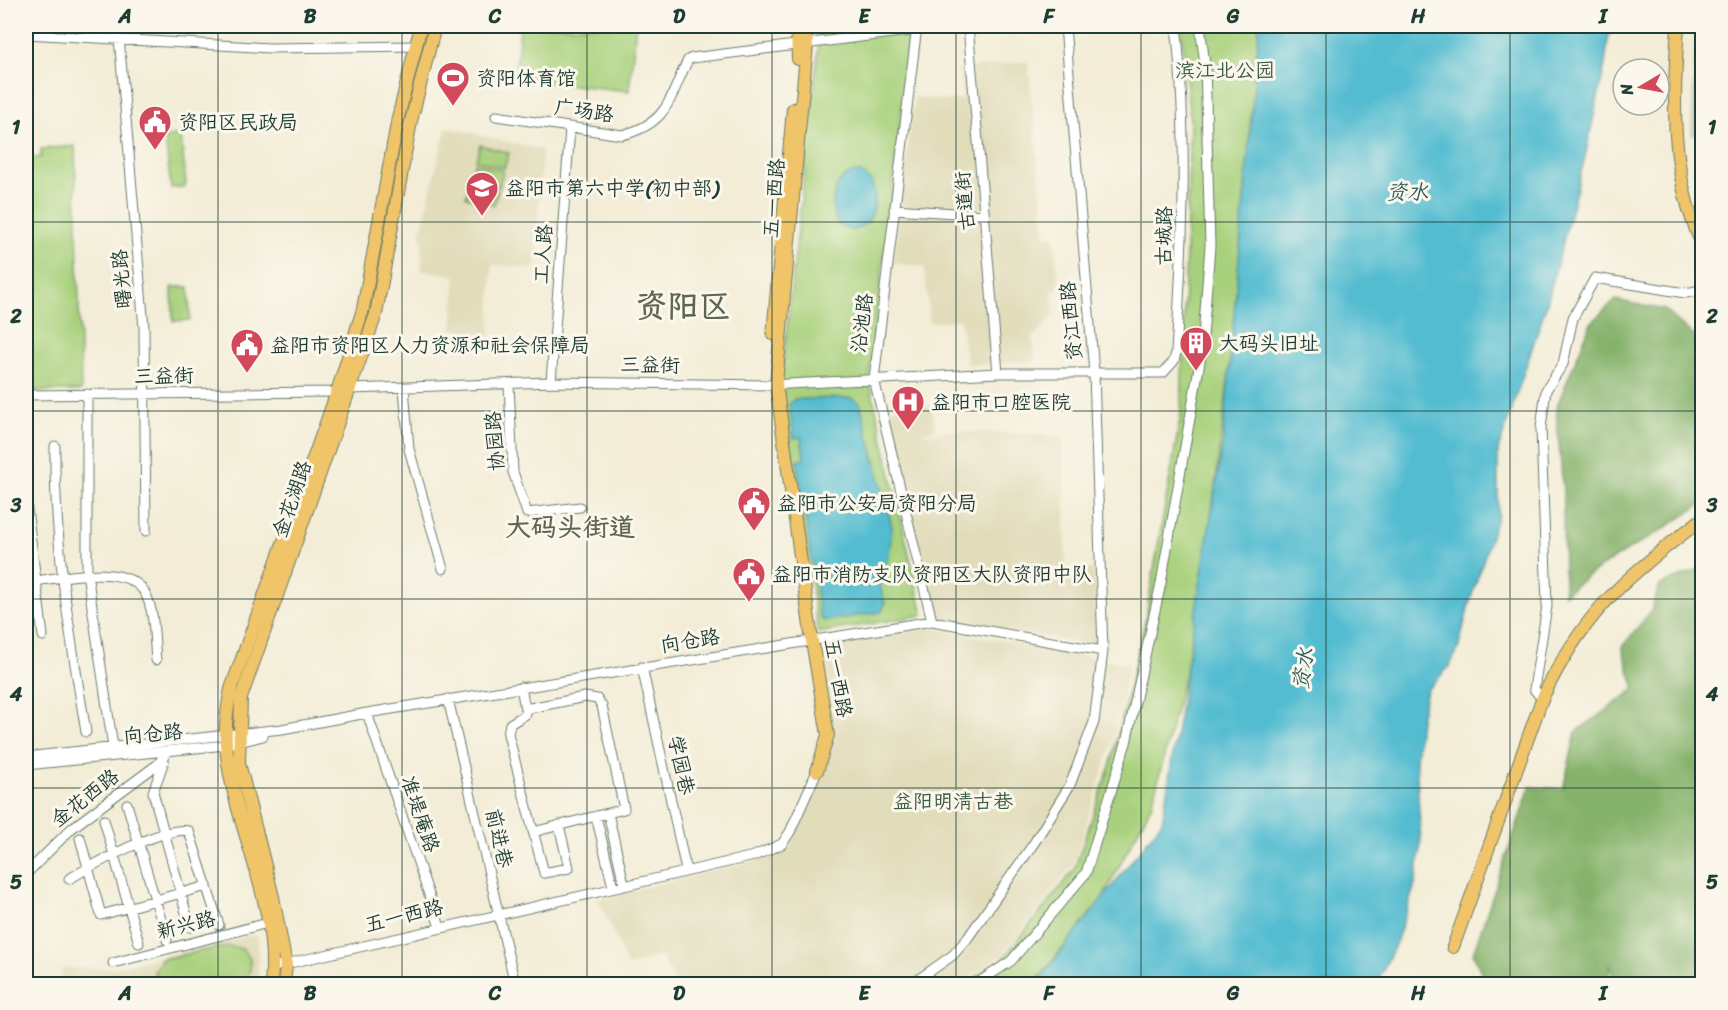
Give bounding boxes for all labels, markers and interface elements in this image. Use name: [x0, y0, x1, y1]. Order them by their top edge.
text: A: [117, 0, 132, 34]
text: B: [304, 0, 317, 34]
text: C: [488, 0, 502, 34]
text: D: [673, 0, 686, 34]
text: E: [858, 0, 871, 34]
text: F: [1043, 0, 1056, 34]
text: G: [1226, 0, 1240, 34]
text: H: [1410, 0, 1426, 34]
text: I: [1598, 0, 1609, 34]
park label: 滨江北公园: [1175, 53, 1275, 88]
north arrow: [1611, 57, 1671, 117]
sports icon: 资阳体育馆: [435, 60, 471, 107]
place label: 资阳体育馆: [476, 61, 576, 96]
text: N: [1611, 81, 1642, 98]
street label: 广场路: [552, 89, 617, 133]
public building icon: 资阳区民政局: [137, 104, 173, 151]
place label: 资阳区民政局: [178, 105, 298, 140]
text: 1: [12, 110, 21, 145]
text: 1: [1708, 110, 1717, 145]
street label: 五一西路: [753, 156, 795, 239]
school or university icon: 益阳市第六中学(初中部): [464, 170, 500, 217]
street label: 古道街: [945, 170, 985, 232]
place label: 益阳市第六中学(初中部): [505, 171, 720, 206]
water label: 资水: [1386, 173, 1429, 211]
street label: 古城路: [1146, 205, 1182, 266]
street label: 工人路: [523, 222, 563, 285]
street label: 曙光路: [102, 247, 142, 310]
district label: 资阳区: [635, 278, 731, 335]
street label: 资江西路: [1050, 279, 1092, 362]
street label: 沿池路: [841, 290, 883, 355]
text: 2: [9, 299, 22, 334]
text: 2: [1705, 299, 1718, 334]
building icon: 大码头旧址: [1178, 325, 1214, 372]
place label: 大码头旧址: [1219, 326, 1319, 361]
public building icon: 益阳市资阳区人力资源和社会保障局: [229, 327, 265, 374]
place label: 益阳市资阳区人力资源和社会保障局: [270, 328, 590, 363]
street label: 三益街: [620, 347, 680, 383]
street label: 三益街: [134, 358, 194, 394]
hospital icon: 益阳市口腔医院: [890, 384, 926, 431]
place label: 益阳市口腔医院: [931, 385, 1071, 420]
street label: 协园路: [475, 409, 515, 472]
street label: 金花湖路: [262, 455, 322, 543]
public building icon: 益阳市公安局资阳分局: [736, 485, 772, 532]
place label: 益阳市公安局资阳分局: [777, 486, 977, 521]
text: 3: [10, 488, 22, 523]
text: 3: [1706, 488, 1718, 523]
district label: 大码头街道: [505, 504, 635, 550]
public building icon: 益阳市消防支队资阳区大队资阳中队: [731, 556, 767, 603]
place label: 益阳市消防支队资阳区大队资阳中队: [772, 557, 1092, 592]
street label: 向仓路: [658, 619, 723, 663]
street label: 五一西路: [814, 636, 862, 721]
water label: 资水: [1281, 644, 1325, 693]
text: 4: [9, 677, 23, 712]
text: 4: [1705, 677, 1719, 712]
street label: 向仓路: [122, 714, 185, 754]
street label: 学园巷: [658, 732, 705, 799]
street label: 金花西路: [43, 759, 128, 836]
street label: 准堤庵路: [390, 770, 450, 858]
park label: 益阳明清古巷: [893, 784, 1014, 819]
street label: 前进巷: [475, 805, 523, 872]
text: 5: [10, 865, 22, 900]
text: 5: [1706, 865, 1718, 900]
street label: 五一西路: [361, 889, 448, 943]
street label: 新兴路: [153, 901, 220, 949]
text: A: [117, 976, 132, 1010]
text: B: [304, 976, 317, 1010]
text: C: [488, 976, 502, 1010]
text: D: [673, 976, 686, 1010]
text: E: [858, 976, 871, 1010]
text: F: [1043, 976, 1056, 1010]
text: G: [1226, 976, 1240, 1010]
text: H: [1410, 976, 1426, 1010]
text: I: [1598, 976, 1609, 1010]

